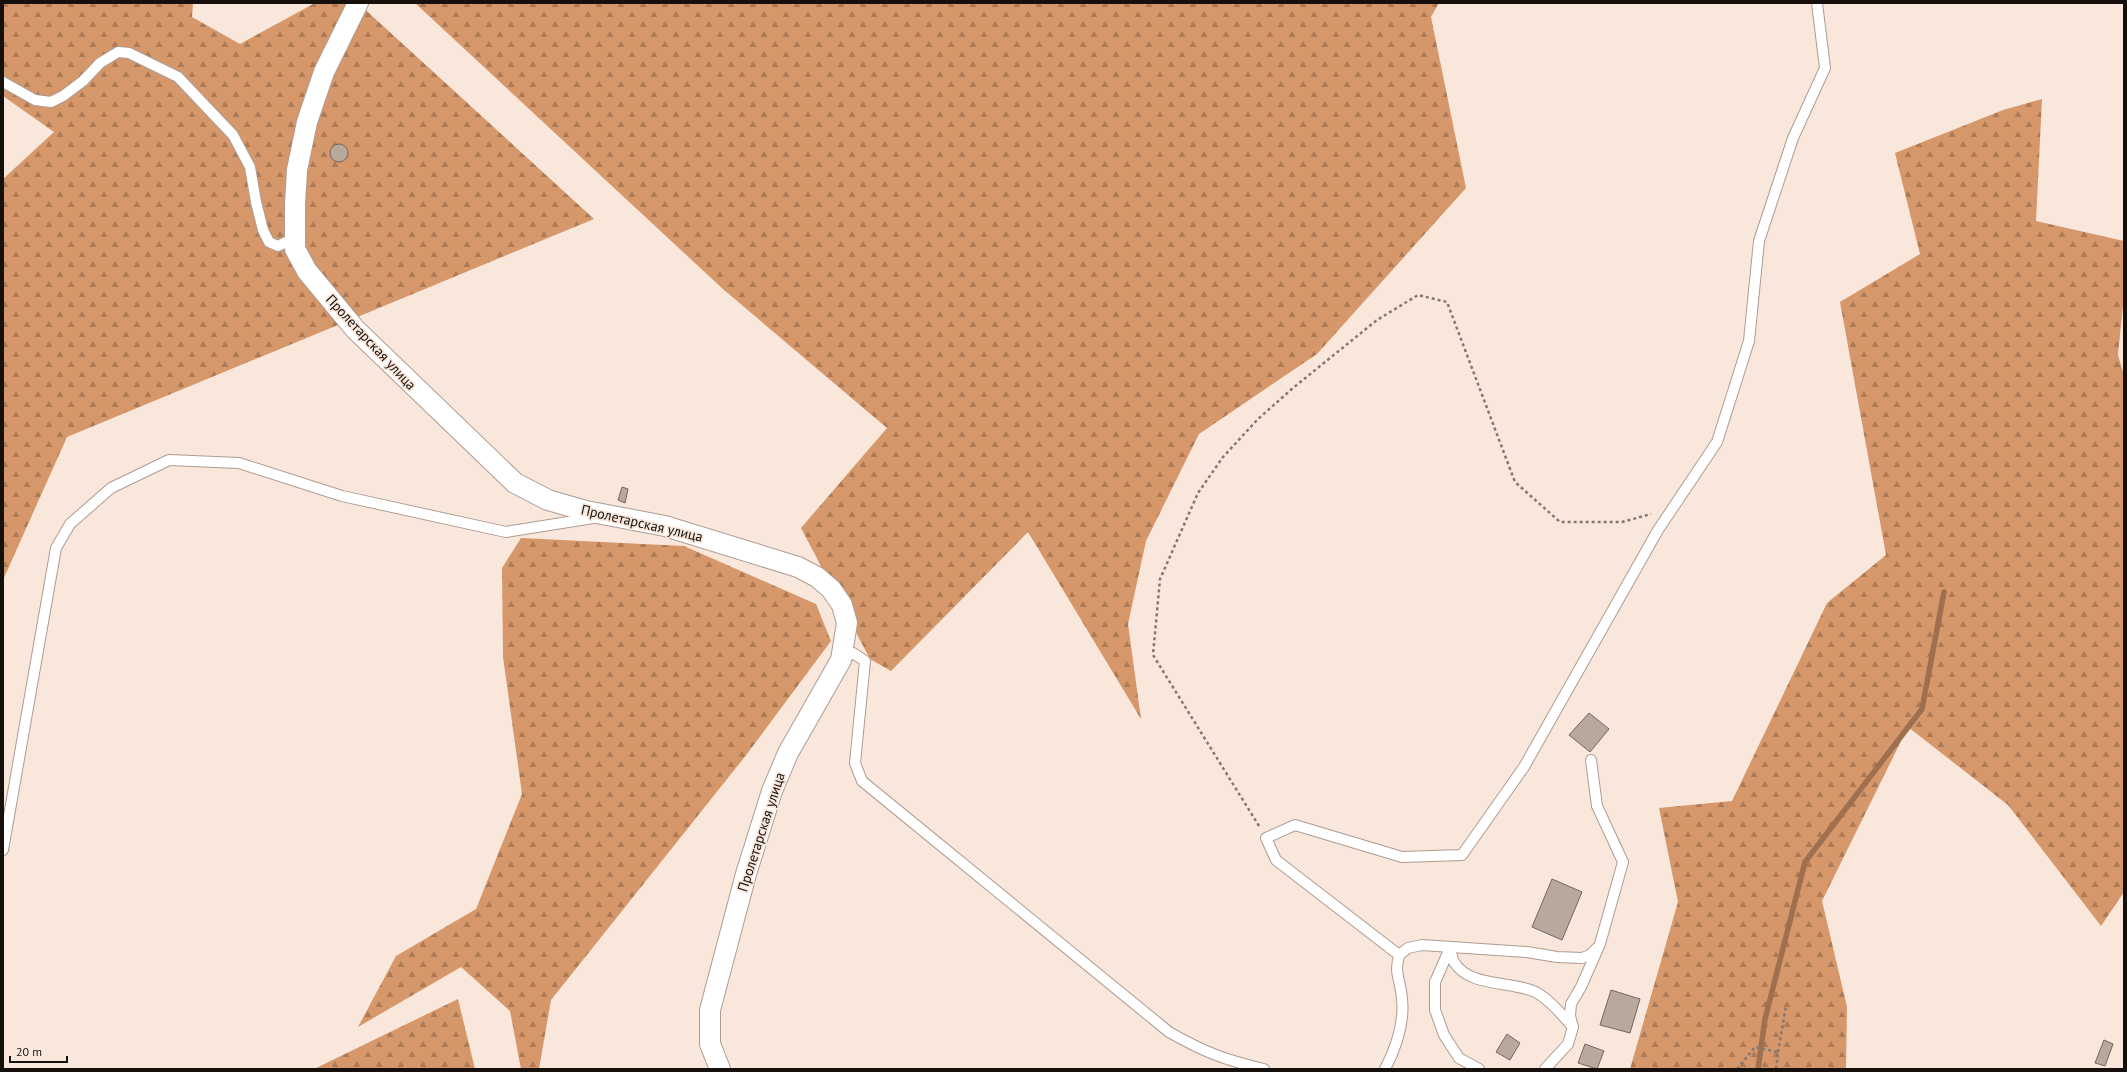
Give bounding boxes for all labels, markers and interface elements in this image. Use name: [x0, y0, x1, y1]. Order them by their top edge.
street label: Пролетарская улица: [322, 290, 420, 394]
street label: Пролетарская улица: [579, 500, 705, 546]
street label: Пролетарская улица: [733, 770, 789, 894]
scale bar: [10, 1038, 67, 1064]
text: 20 m: [16, 1044, 42, 1059]

